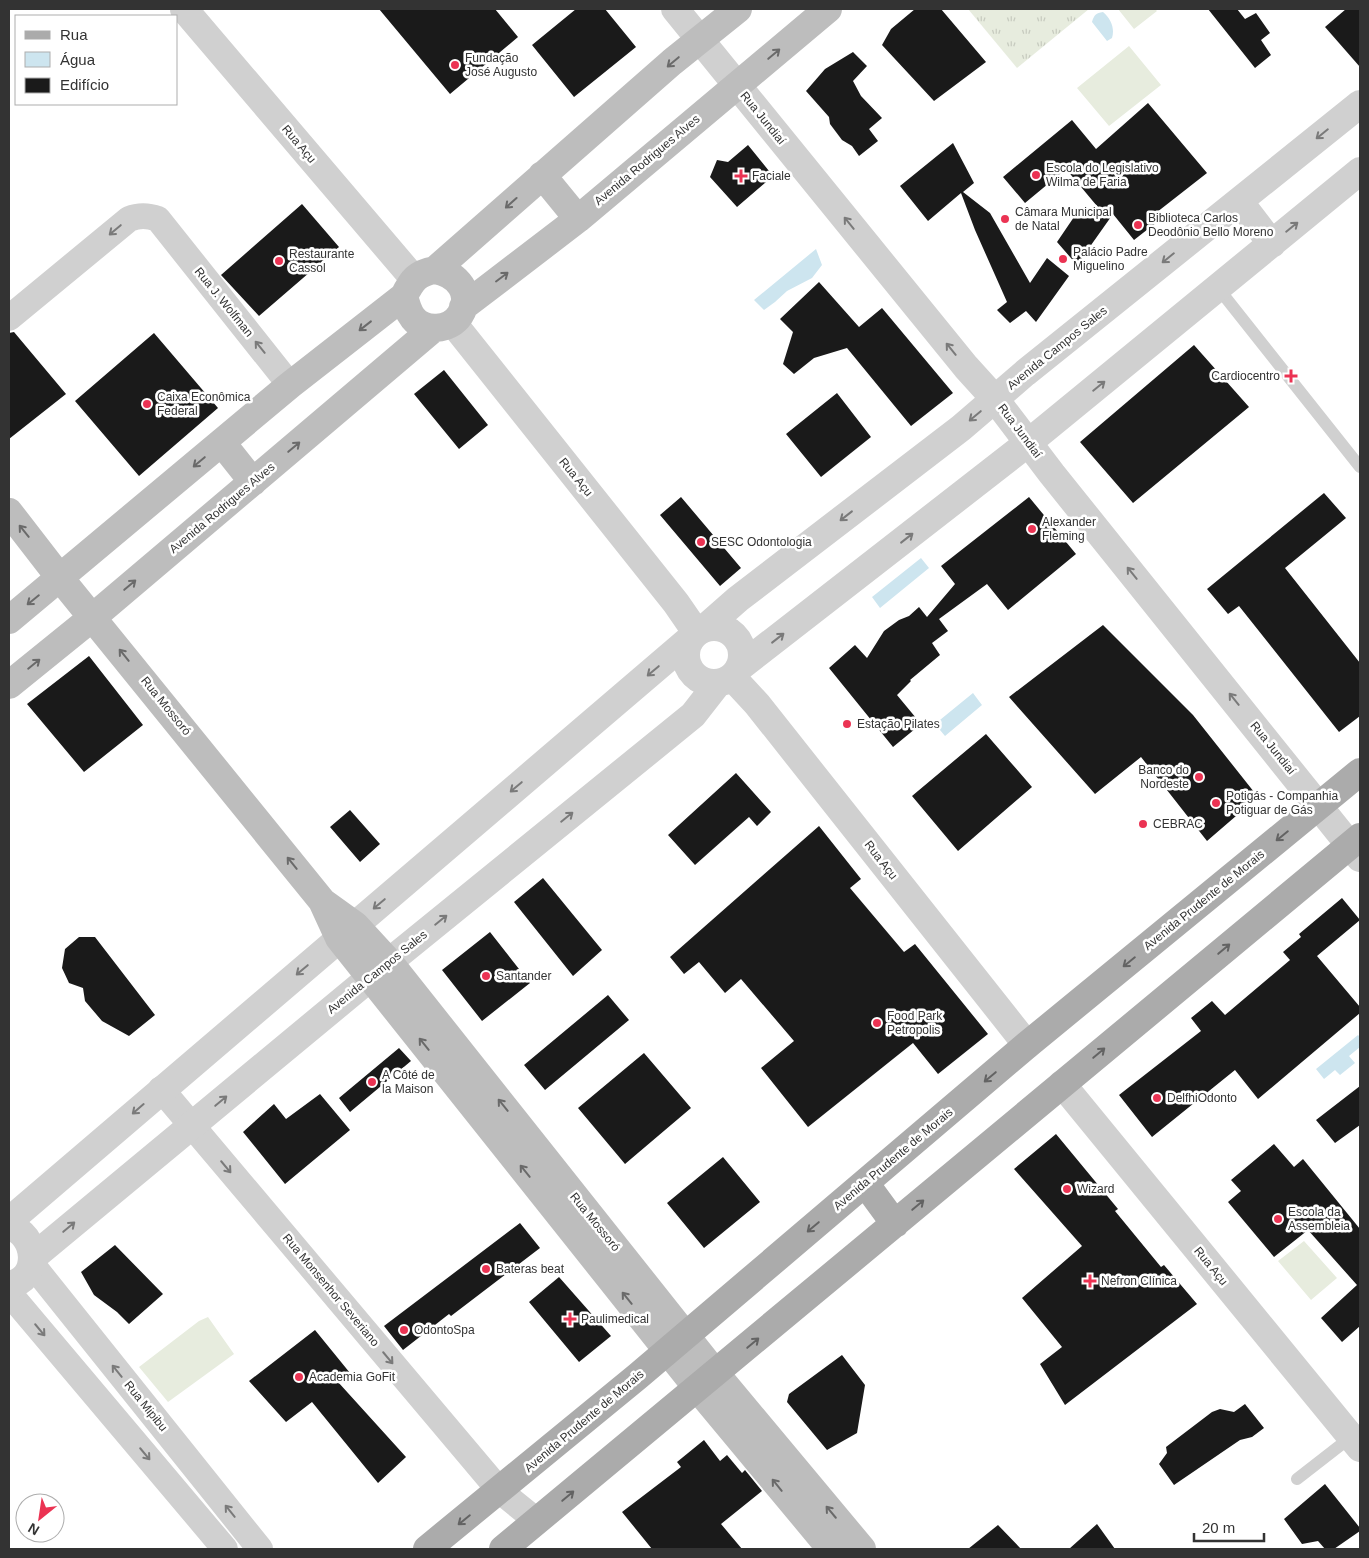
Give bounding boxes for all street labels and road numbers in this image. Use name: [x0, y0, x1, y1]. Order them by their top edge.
street label: Rua Jundiaí: [737, 89, 789, 148]
street label: Avenida Rodrigues Alves: [591, 112, 703, 208]
street label: Rua Açu: [279, 122, 319, 166]
street label: Rua J. Wolfman: [192, 265, 256, 339]
street label: Avenida Campos Sales: [1004, 303, 1110, 393]
street label: Rua Jundiaí: [995, 401, 1045, 461]
street label: Rua Açu: [556, 455, 596, 499]
street label: Avenida Rodrigues Alves: [166, 460, 278, 556]
street label: Rua Mossoró: [138, 674, 194, 738]
street label: Rua Jundiaí: [1247, 719, 1299, 778]
street label: Rua Açu: [862, 838, 900, 882]
street label: Avenida Prudente de Morais: [1141, 847, 1267, 953]
street label: Avenida Campos Sales: [324, 927, 430, 1017]
street label: Avenida Prudente de Morais: [831, 1105, 955, 1213]
street label: Rua Mossoró: [567, 1190, 623, 1254]
street label: Rua Monsenhor Severiano: [280, 1231, 382, 1349]
street label: Rua Açu: [1191, 1244, 1231, 1288]
street label: Avenida Prudente de Morais: [522, 1367, 646, 1475]
street label: Rua Mipibu: [121, 1378, 171, 1434]

